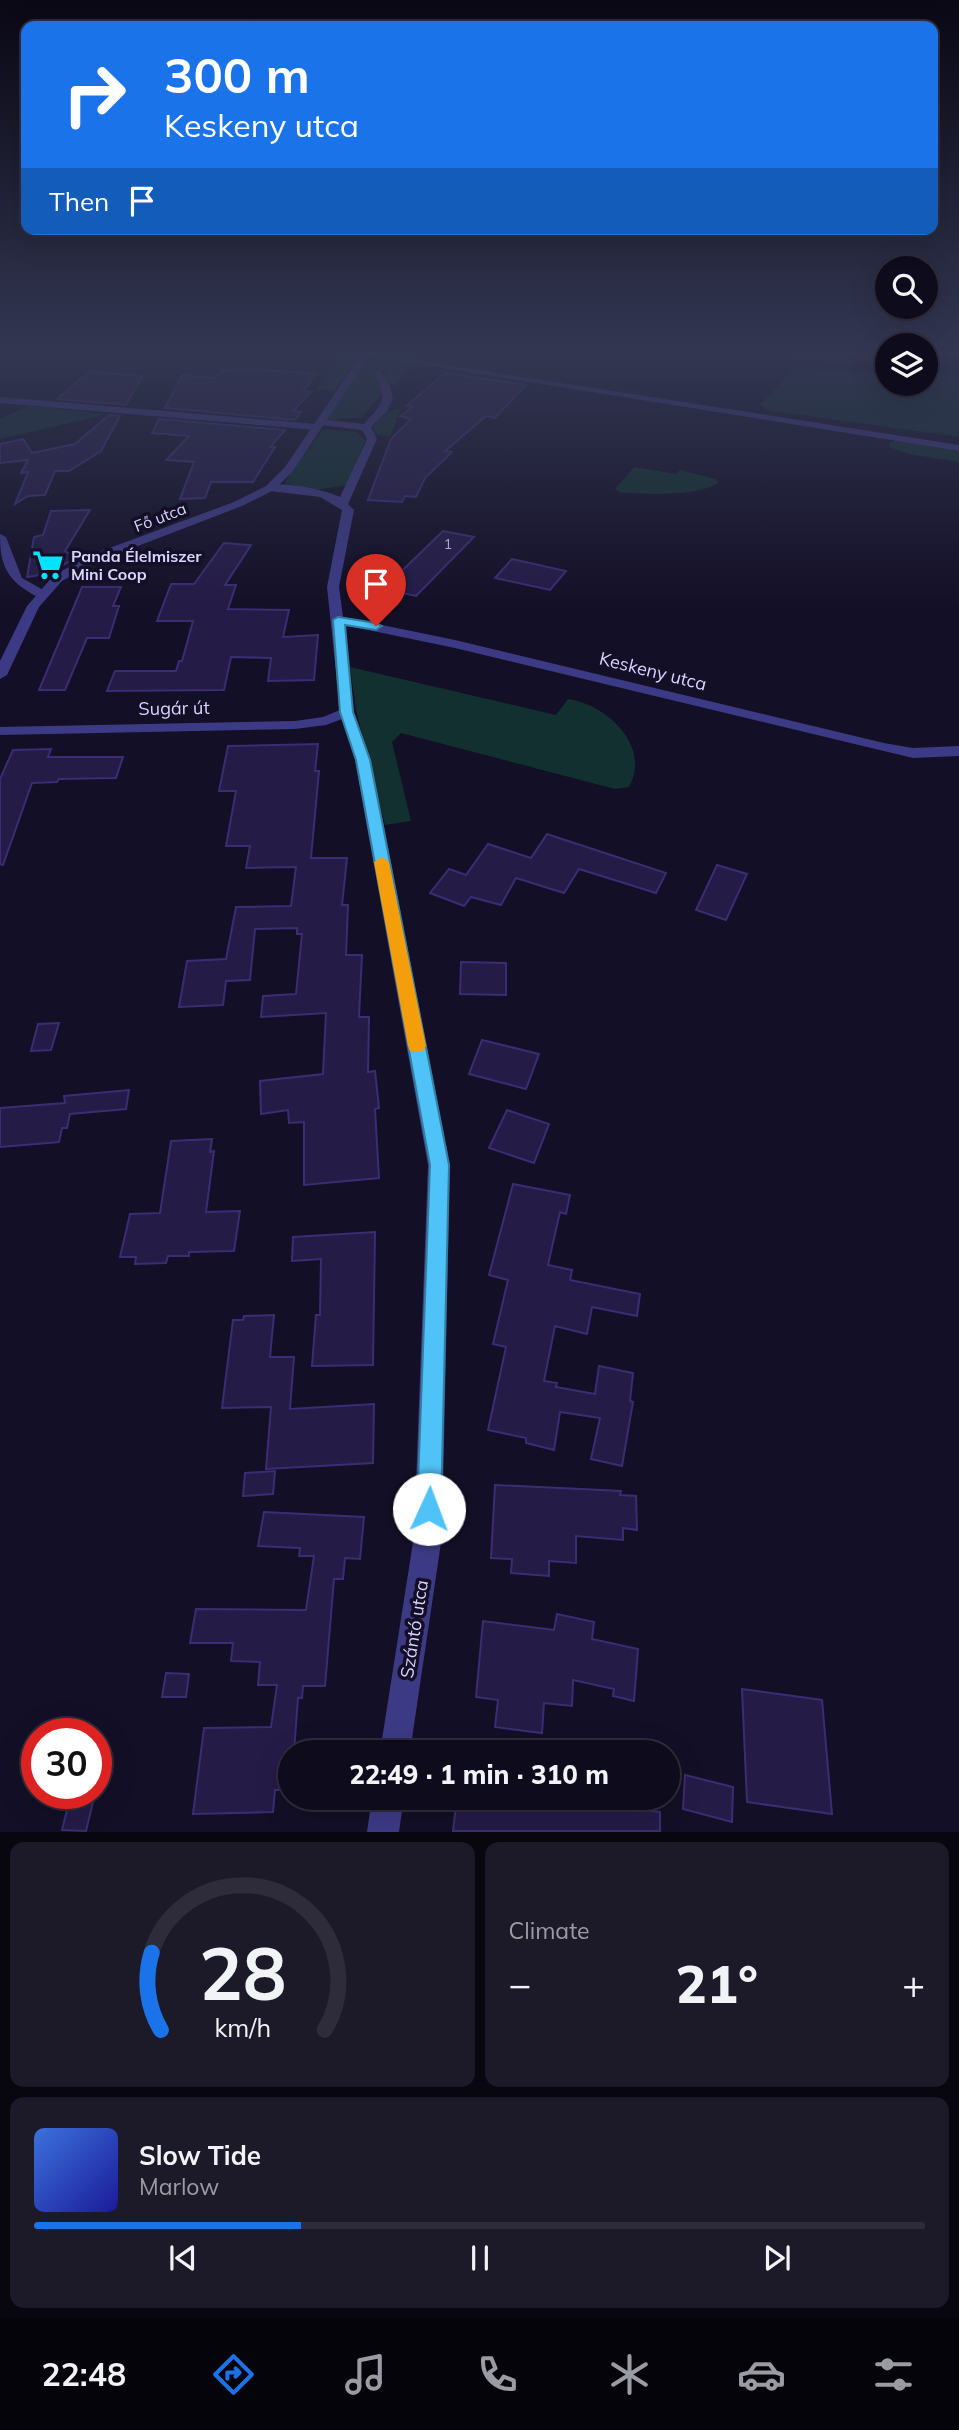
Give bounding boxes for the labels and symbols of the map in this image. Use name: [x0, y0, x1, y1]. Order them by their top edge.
street label: Fő utca: [131, 498, 189, 536]
house number: 1: [444, 535, 452, 553]
place label: Panda Élelmiszer Mini Coop: [71, 546, 202, 584]
supermarket icon: Panda Élelmiszer Mini Coop: [31, 548, 65, 582]
pin: [346, 554, 406, 626]
street label: Keskeny utca: [597, 647, 709, 695]
street label: Sugár út: [138, 696, 210, 720]
position arrow: [392, 1472, 466, 1546]
street label: Szántó utca: [395, 1578, 433, 1680]
speed limit sign: 30: [21, 1718, 112, 1809]

